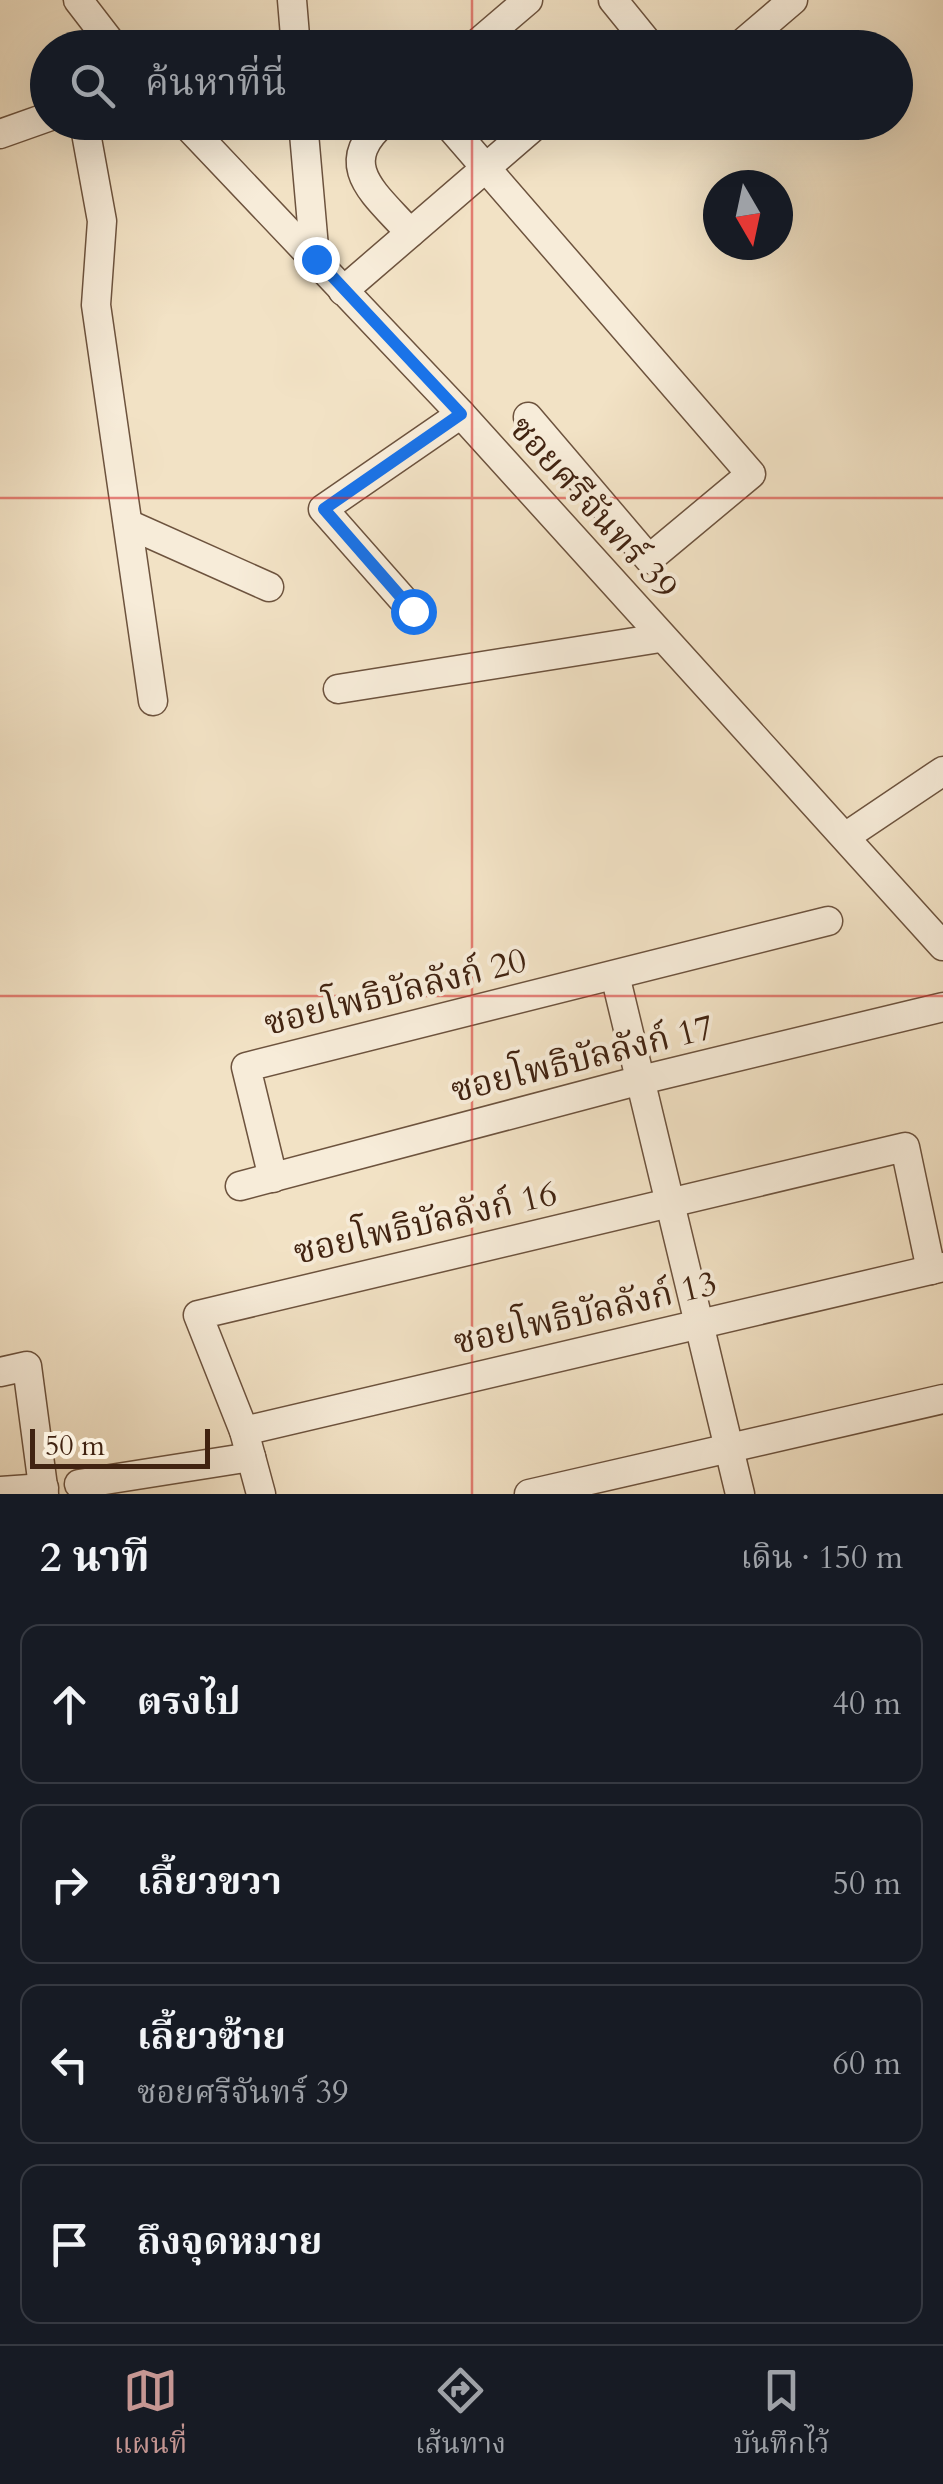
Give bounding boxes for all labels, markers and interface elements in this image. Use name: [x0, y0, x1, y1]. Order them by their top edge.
search box: [30, 30, 913, 140]
text: ค้นหาที่นี่: [145, 57, 286, 109]
icon: search: [65, 58, 120, 113]
north arrow: [703, 170, 793, 260]
route end: [294, 237, 340, 283]
street label: ซอยศรีจันทร์ 39: [498, 406, 688, 610]
route start: [391, 589, 437, 635]
street label: ซอยโพธิบัลลังก์ 20: [258, 934, 532, 1048]
street label: ซอยโพธิบัลลังก์ 17: [445, 1001, 719, 1115]
street label: ซอยโพธิบัลลังก์ 16: [288, 1167, 562, 1277]
street label: ซอยโพธิบัลลังก์ 13: [448, 1257, 722, 1367]
scale bar: [30, 1424, 210, 1468]
text: 50 m: [45, 1427, 105, 1465]
text: 2 นาที: [40, 1529, 150, 1586]
text: เดิน · 150 m: [740, 1536, 903, 1580]
text: ตรงไป: [137, 1676, 241, 1728]
icon: ahead: [42, 1677, 97, 1732]
text: 40 m: [833, 1682, 901, 1726]
text: เลี้ยวขวา: [137, 1856, 282, 1908]
icon: right: [42, 1857, 97, 1912]
text: 50 m: [833, 1862, 901, 1906]
text: เลี้ยวซ้าย: [137, 2011, 286, 2063]
icon: left: [42, 2037, 97, 2092]
text: 60 m: [833, 2042, 901, 2086]
text: ซอยศรีจันทร์ 39: [137, 2071, 348, 2115]
text: ถึงจุดหมาย: [137, 2216, 322, 2268]
icon: arrive: [42, 2217, 97, 2272]
tab: แผนที่: [114, 2363, 187, 2468]
tab: เส้นทาง: [415, 2363, 506, 2468]
tab: บันทึกไว้: [734, 2363, 829, 2468]

